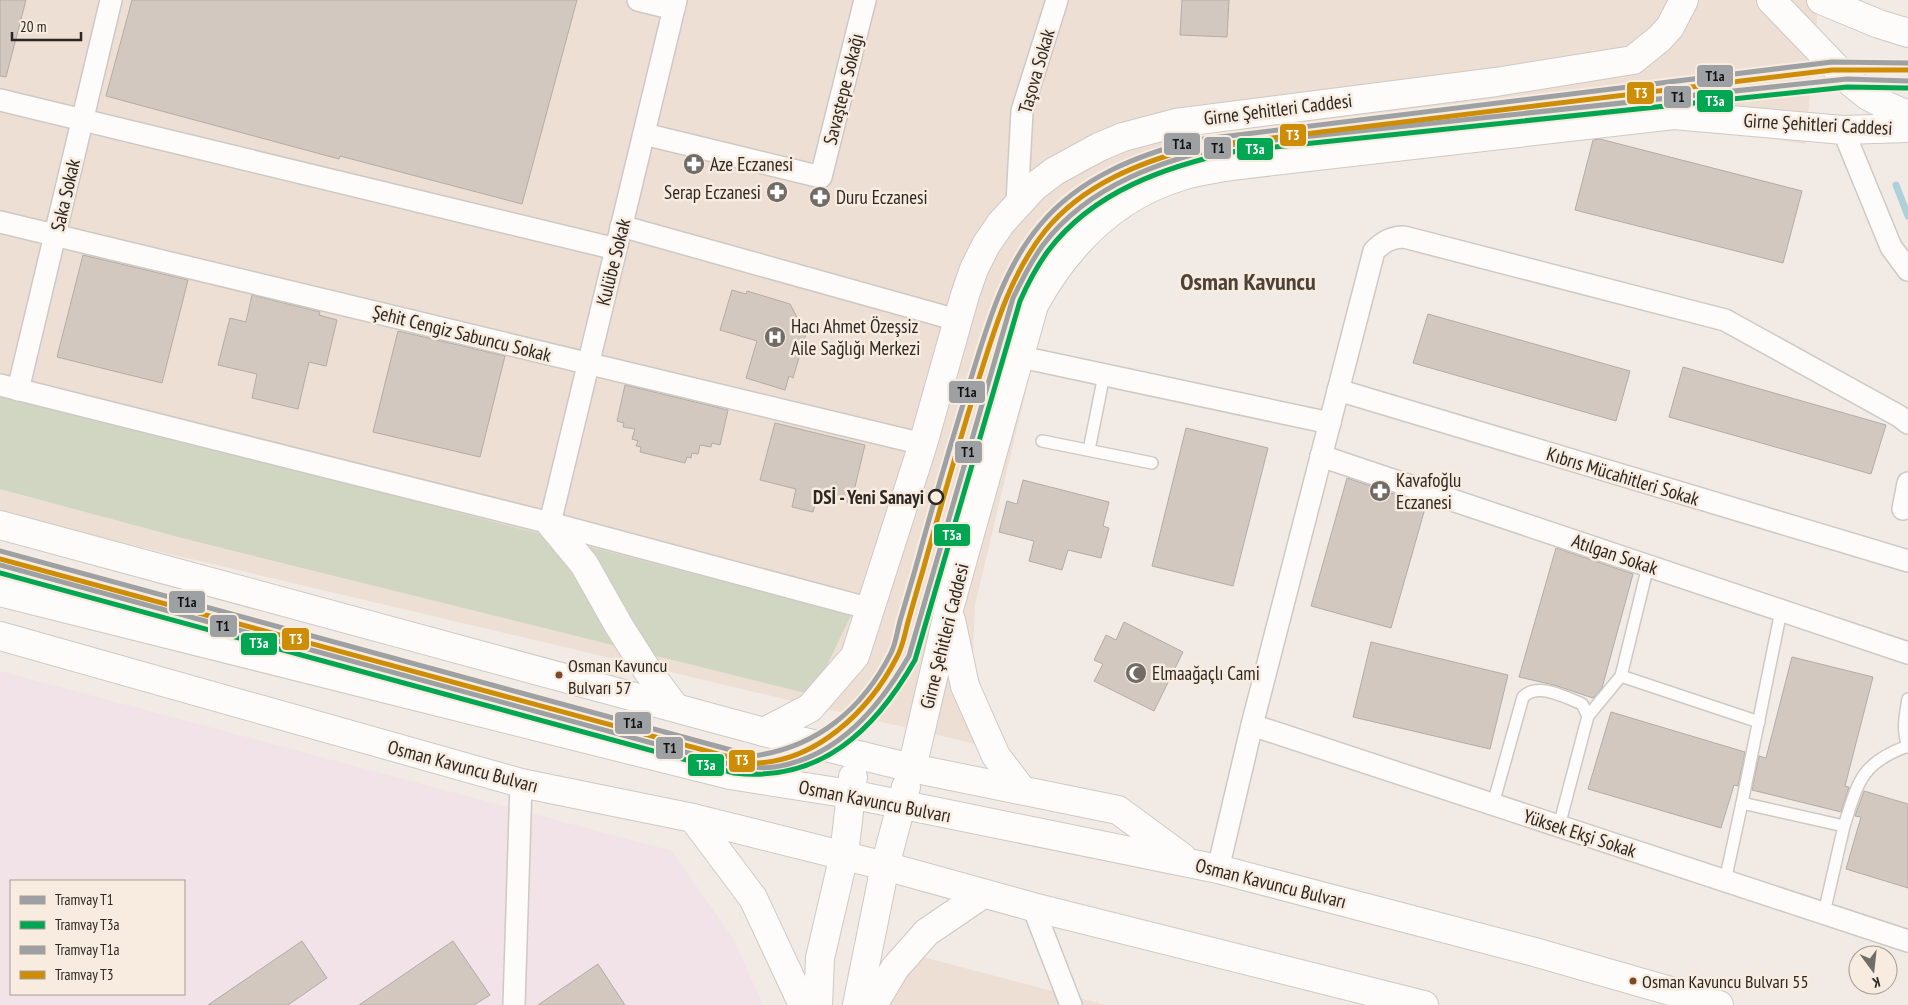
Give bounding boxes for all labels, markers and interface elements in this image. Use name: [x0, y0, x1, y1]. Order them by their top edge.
scale bar: [12, 10, 81, 42]
text: 20 m: [20, 17, 46, 36]
street label: Taşova Sokak: [1013, 25, 1060, 116]
street label: Savaştepe Sokağı: [818, 31, 868, 147]
line badge: T1a: [1696, 64, 1734, 88]
text: T1a: [1705, 67, 1725, 85]
line badge: T3: [1626, 81, 1655, 105]
text: T3: [1634, 84, 1648, 102]
line badge: T1: [1663, 85, 1692, 109]
street label: Girne Şehitleri Caddesi: [1203, 88, 1353, 130]
text: T1: [1671, 88, 1685, 106]
line badge: T3a: [1696, 89, 1734, 113]
text: T3a: [1705, 92, 1725, 110]
street label: Girne Şehitleri Caddesi: [1743, 108, 1893, 140]
line badge: T3: [1279, 123, 1307, 147]
text: T3: [1286, 126, 1300, 144]
line badge: T1a: [1163, 132, 1201, 156]
text: T1a: [1172, 135, 1192, 153]
line badge: T1: [1203, 136, 1232, 160]
line badge: T3a: [1236, 137, 1274, 161]
text: T1: [1211, 139, 1225, 157]
text: T3a: [1245, 140, 1265, 158]
pharmacy icon: Aze Eczanesi: [682, 152, 706, 176]
place label: Aze Eczanesi: [710, 152, 793, 176]
street label: Saka Sokak: [45, 156, 85, 233]
place label: Serap Eczanesi: [664, 180, 761, 204]
pharmacy icon: Serap Eczanesi: [765, 180, 789, 204]
pharmacy icon: Duru Eczanesi: [808, 185, 832, 209]
place label: Duru Eczanesi: [836, 185, 928, 209]
street label: Kulübe Sokak: [591, 215, 636, 308]
district label: Osman Kavuncu: [1180, 266, 1316, 297]
street label: Şehit Cengiz Sabuncu Sokak: [370, 299, 554, 367]
place label: Hacı Ahmet Özeşsiz Aile Sağlığı Merkezi: [791, 314, 920, 360]
hospital icon: Hacı Ahmet Özeşsiz Aile Sağlığı Merkezi: [763, 325, 787, 349]
line badge: T1a: [948, 380, 986, 404]
text: T1a: [957, 383, 977, 401]
line badge: T1: [954, 440, 983, 464]
street label: Kıbrıs Mücahitleri Sokak: [1544, 441, 1703, 511]
text: T1: [961, 443, 975, 461]
place label: Kavafoğlu Eczanesi: [1396, 468, 1461, 514]
pharmacy icon: Kavafoğlu Eczanesi: [1368, 479, 1392, 503]
place label: DSİ - Yeni Sanayi: [813, 485, 924, 509]
marker: DSİ - Yeni Sanayi: [928, 489, 944, 505]
line badge: T3a: [933, 523, 971, 547]
text: T3a: [942, 526, 962, 544]
street label: Atılgan Sokak: [1569, 528, 1662, 580]
street label: Girne Şehitleri Caddesi: [914, 561, 974, 711]
line badge: T1a: [168, 590, 206, 614]
text: T1a: [177, 593, 197, 611]
line badge: T1: [209, 614, 238, 638]
text: T1: [216, 617, 230, 635]
line badge: T3: [281, 627, 310, 651]
text: T3: [289, 630, 303, 648]
line badge: T3a: [240, 632, 278, 656]
text: T3a: [249, 634, 269, 652]
place label: Osman Kavuncu Bulvarı 57: [568, 654, 667, 699]
mosque icon: Elmaağaçlı Cami: [1124, 661, 1148, 685]
place label: Elmaağaçlı Cami: [1152, 661, 1260, 685]
marker: Osman Kavuncu Bulvarı 57: [554, 670, 564, 680]
line badge: T1a: [614, 711, 652, 735]
text: T1a: [623, 714, 643, 732]
street label: Osman Kavuncu Bulvarı: [385, 734, 541, 798]
line badge: T1: [655, 736, 684, 760]
text: T1: [663, 739, 677, 757]
line badge: T3: [728, 749, 756, 773]
text: T3: [735, 751, 749, 769]
line badge: T3a: [687, 753, 725, 777]
text: T3a: [696, 756, 716, 774]
street label: Osman Kavuncu Bulvarı: [797, 774, 953, 828]
street label: Yüksek Ekşi Sokak: [1520, 803, 1640, 863]
street label: Osman Kavuncu Bulvarı: [1193, 853, 1349, 913]
legend: [10, 880, 185, 995]
text: Tramvay T1: [55, 890, 114, 909]
text: Tramvay T3a: [55, 915, 120, 934]
text: Tramvay T1a: [55, 940, 120, 959]
north arrow: [1848, 945, 1898, 995]
text: Tramvay T3: [55, 965, 114, 984]
place label: Osman Kavuncu Bulvarı 55: [1642, 970, 1809, 993]
text: K: [1870, 973, 1882, 992]
marker: Osman Kavuncu Bulvarı 55: [1628, 976, 1638, 986]

